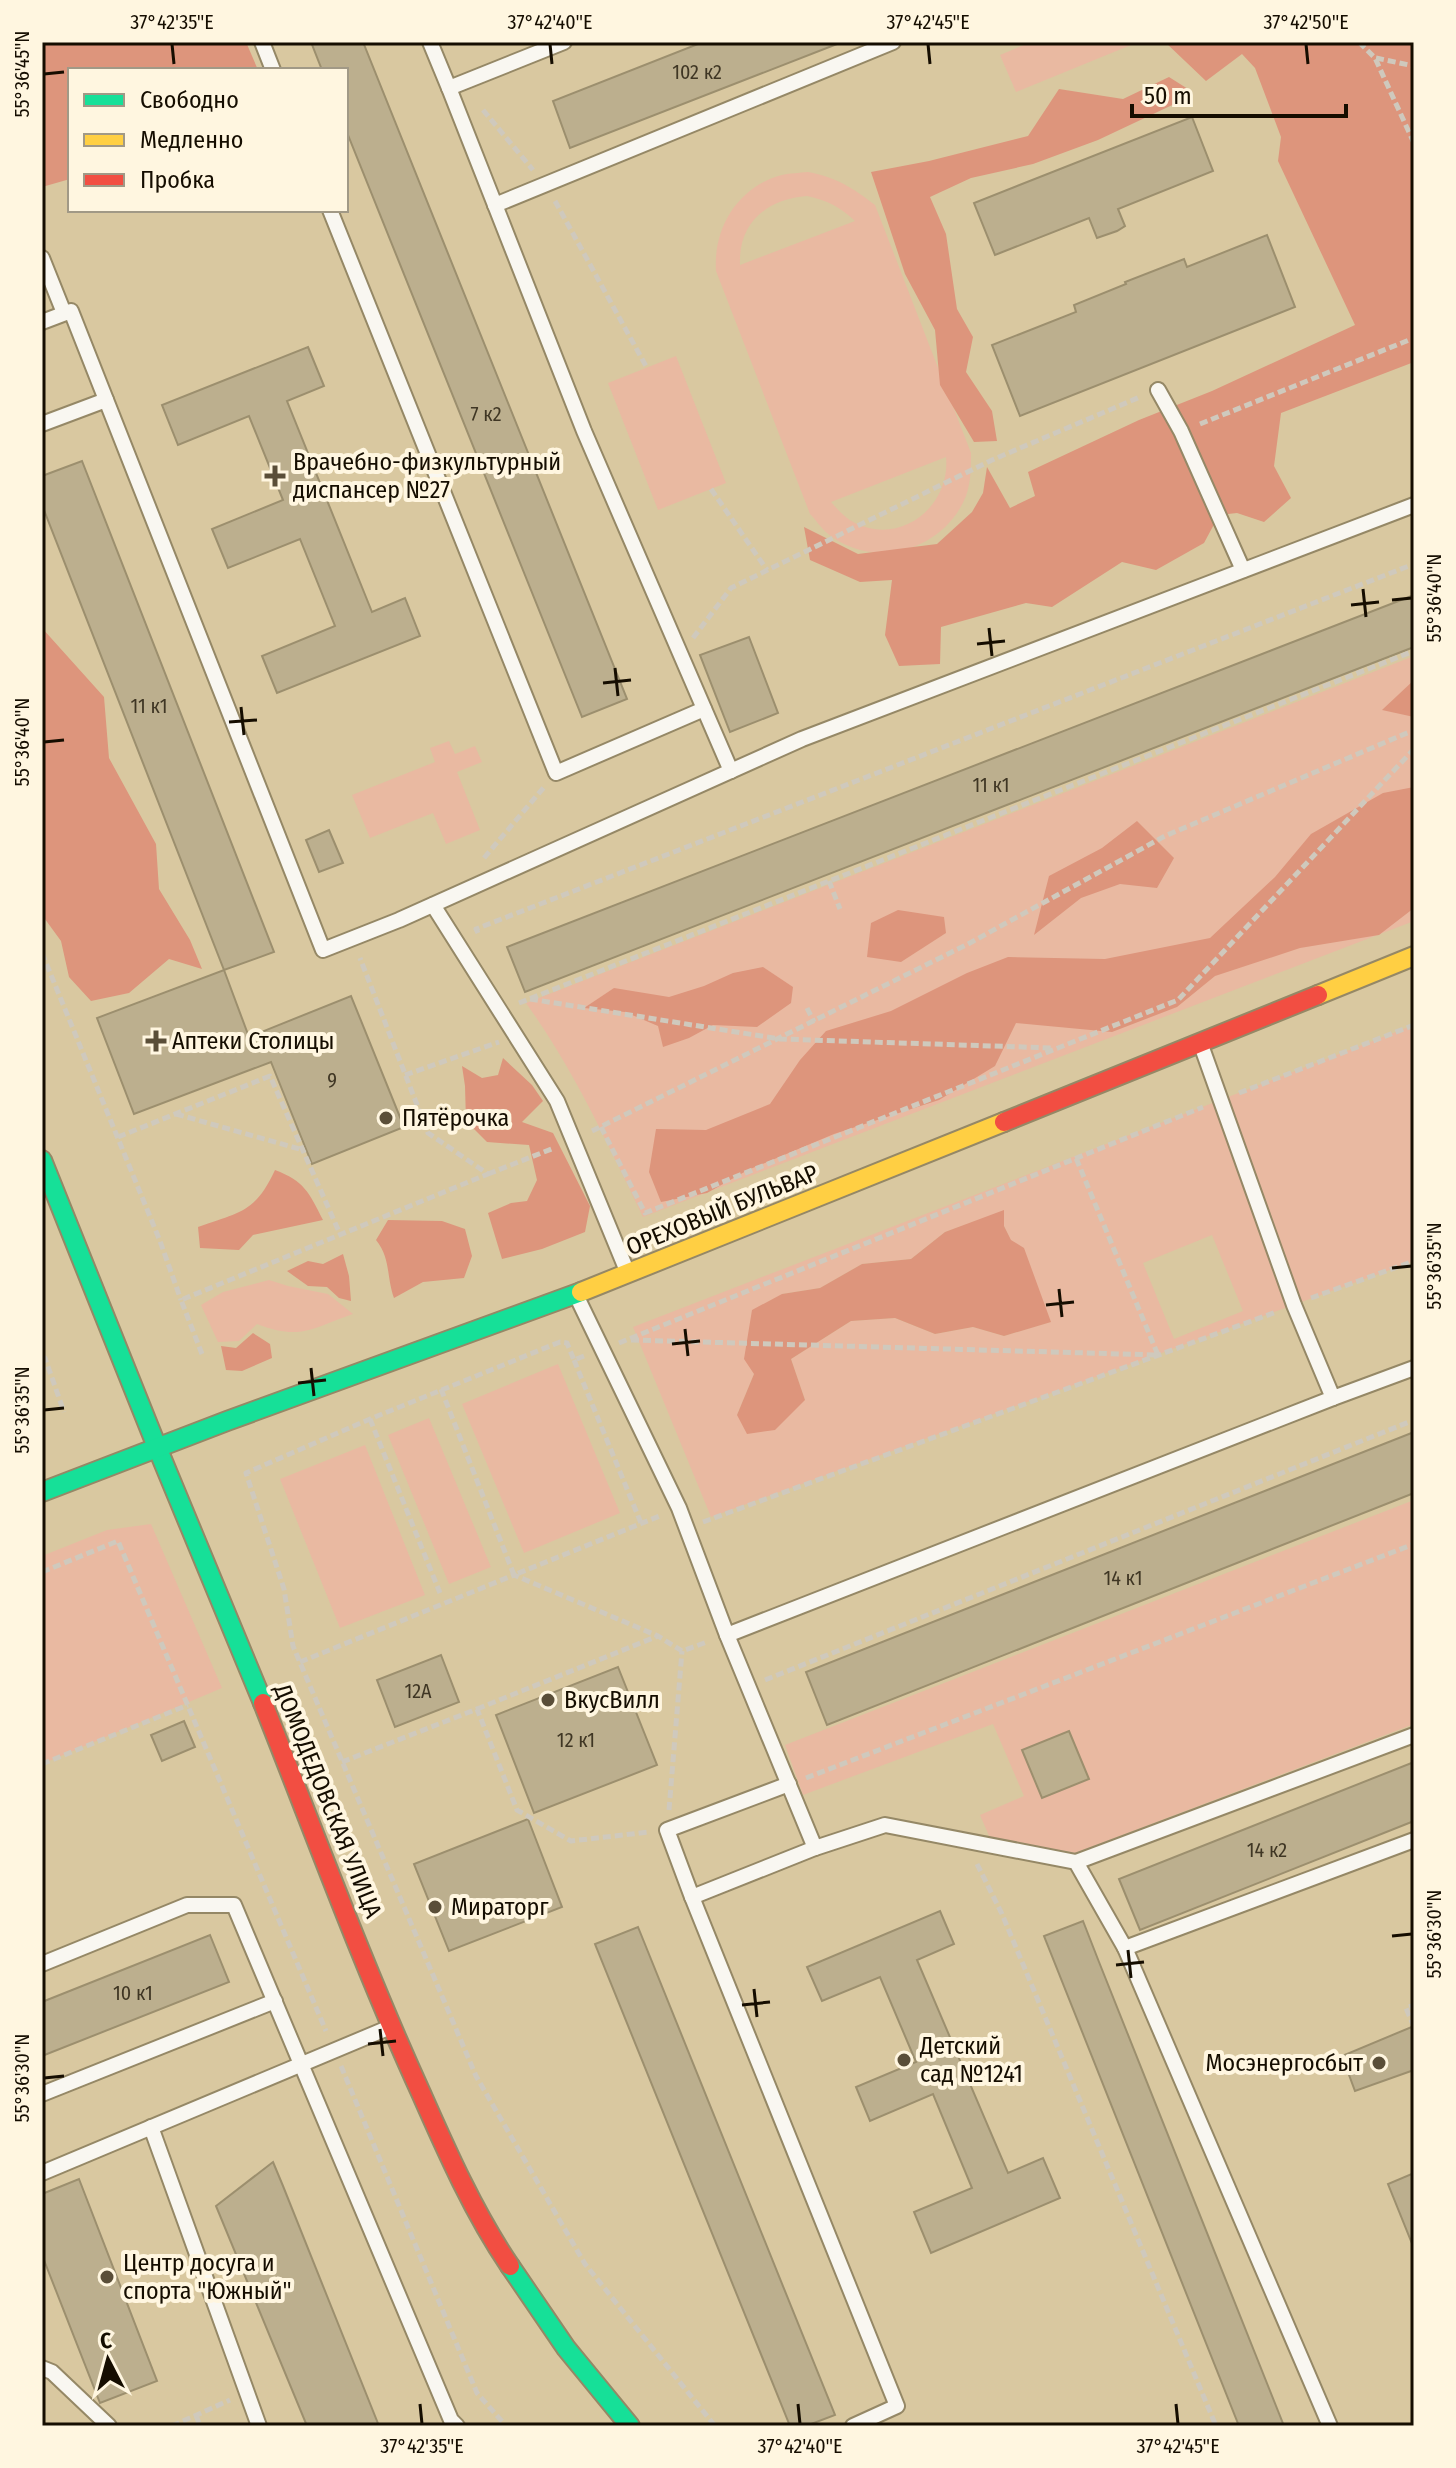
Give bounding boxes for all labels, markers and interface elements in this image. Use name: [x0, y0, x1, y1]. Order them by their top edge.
text: 37°42'35"E: [130, 10, 214, 34]
text: 37°42'40"E: [508, 10, 592, 34]
text: 37°42'45"E: [886, 10, 970, 34]
text: 37°42'50"E: [1263, 10, 1349, 34]
text: 55°36'45"N: [10, 31, 34, 117]
house number: 102 к2: [672, 60, 722, 84]
legend: [68, 68, 348, 212]
scale bar: [1132, 68, 1346, 118]
text: 50 m: [1144, 82, 1192, 110]
text: Свободно: [140, 86, 239, 114]
text: Медленно: [140, 126, 243, 154]
text: Пробка: [140, 166, 215, 194]
house number: 7 к2: [471, 402, 502, 426]
place label: Врачебно-физкультурный диспансер №27: [293, 448, 561, 504]
marker: Врачебно-физкультурный диспансер №27: [264, 465, 286, 487]
text: 55°36'40"N: [1422, 554, 1446, 642]
house number: 11 к1: [131, 694, 167, 718]
text: 55°36'40"N: [10, 698, 34, 786]
house number: 11 к1: [973, 773, 1009, 797]
place label: Аптеки Столицы: [172, 1027, 335, 1055]
marker: Аптеки Столицы: [147, 1032, 165, 1050]
house number: 9: [327, 1068, 337, 1092]
place label: Пятёрочка: [402, 1104, 509, 1132]
marker: Пятёрочка: [377, 1109, 395, 1127]
street label: ОРЕХОВЫЙ БУЛЬВАР: [622, 1159, 822, 1261]
text: 55°36'35"N: [1422, 1222, 1446, 1310]
text: 55°36'35"N: [10, 1366, 34, 1454]
house number: 14 к1: [1103, 1566, 1143, 1590]
street label: ДОМОДЕДОВСКАЯ УЛИЦА: [268, 1679, 388, 1922]
house number: 12А: [404, 1679, 432, 1703]
place label: ВкусВилл: [564, 1686, 660, 1714]
marker: ВкусВилл: [539, 1691, 557, 1709]
house number: 12 к1: [557, 1728, 595, 1752]
house number: 14 к2: [1247, 1838, 1287, 1862]
text: 55°36'30"N: [1422, 1890, 1446, 1978]
place label: Мираторг: [451, 1893, 549, 1921]
marker: Мираторг: [426, 1898, 444, 1916]
house number: 10 к1: [113, 1981, 153, 2005]
place label: Детский сад №1241: [919, 2032, 1023, 2088]
text: 55°36'30"N: [10, 2034, 34, 2122]
place label: Мосэнергосбыт: [1206, 2049, 1363, 2077]
marker: Детский сад №1241: [895, 2051, 913, 2069]
marker: Мосэнергосбыт: [1370, 2054, 1388, 2072]
place label: Центр досуга и спорта "Южный": [123, 2249, 292, 2305]
marker: Центр досуга и спорта "Южный": [98, 2268, 116, 2286]
north arrow: [68, 2320, 148, 2400]
text: С: [99, 2327, 114, 2355]
text: 37°42'35"E: [380, 2434, 464, 2458]
text: 37°42'40"E: [758, 2434, 842, 2458]
text: 37°42'45"E: [1136, 2434, 1220, 2458]

